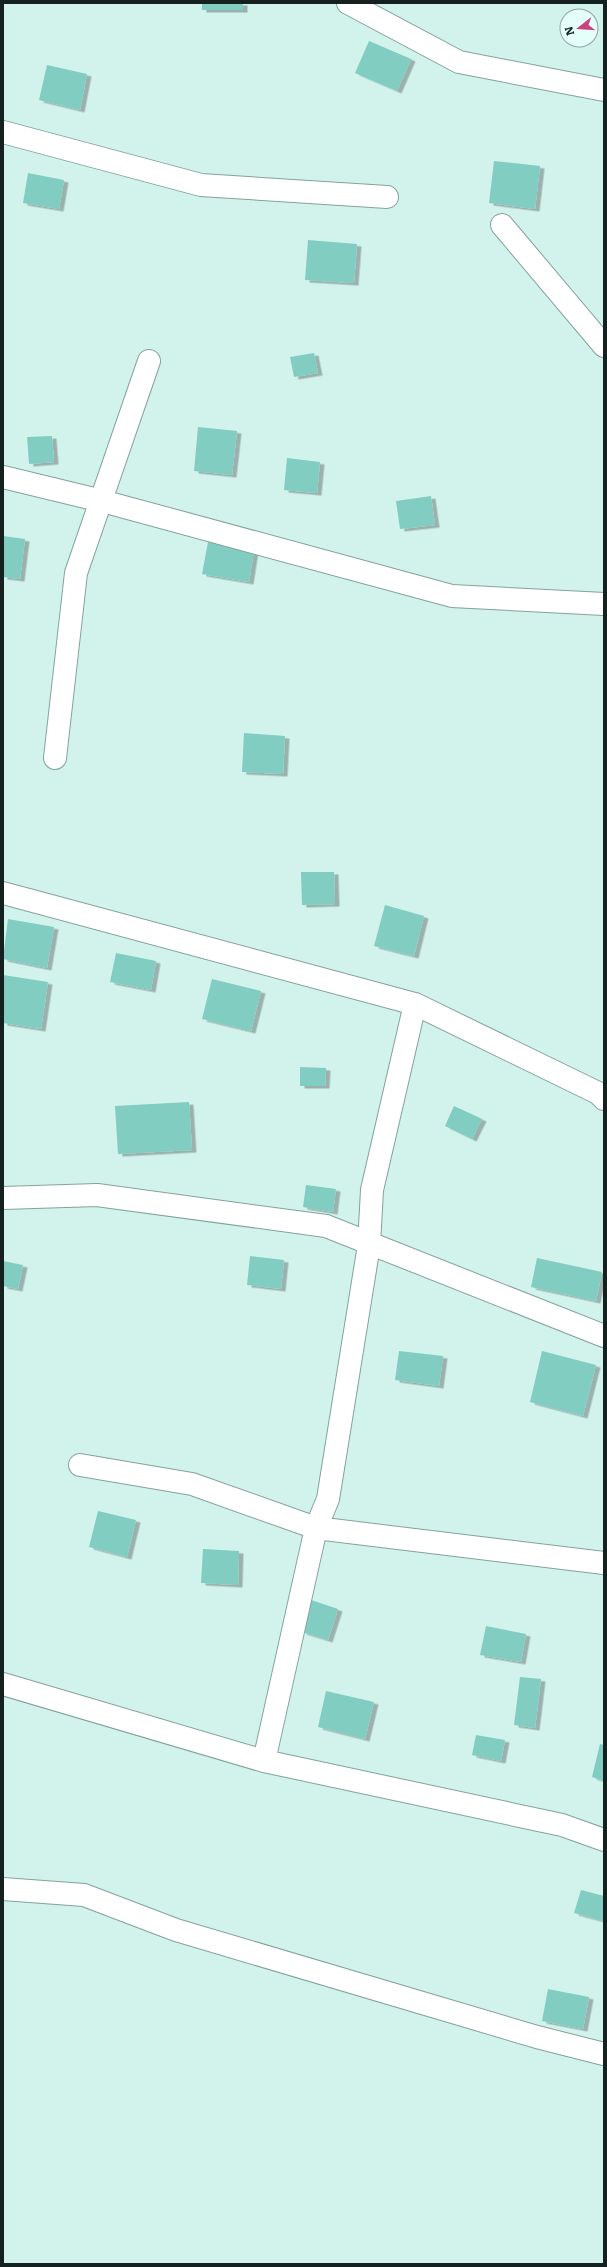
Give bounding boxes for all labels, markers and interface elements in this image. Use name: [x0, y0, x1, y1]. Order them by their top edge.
north arrow: [559, 8, 599, 48]
text: N: [559, 24, 577, 38]

